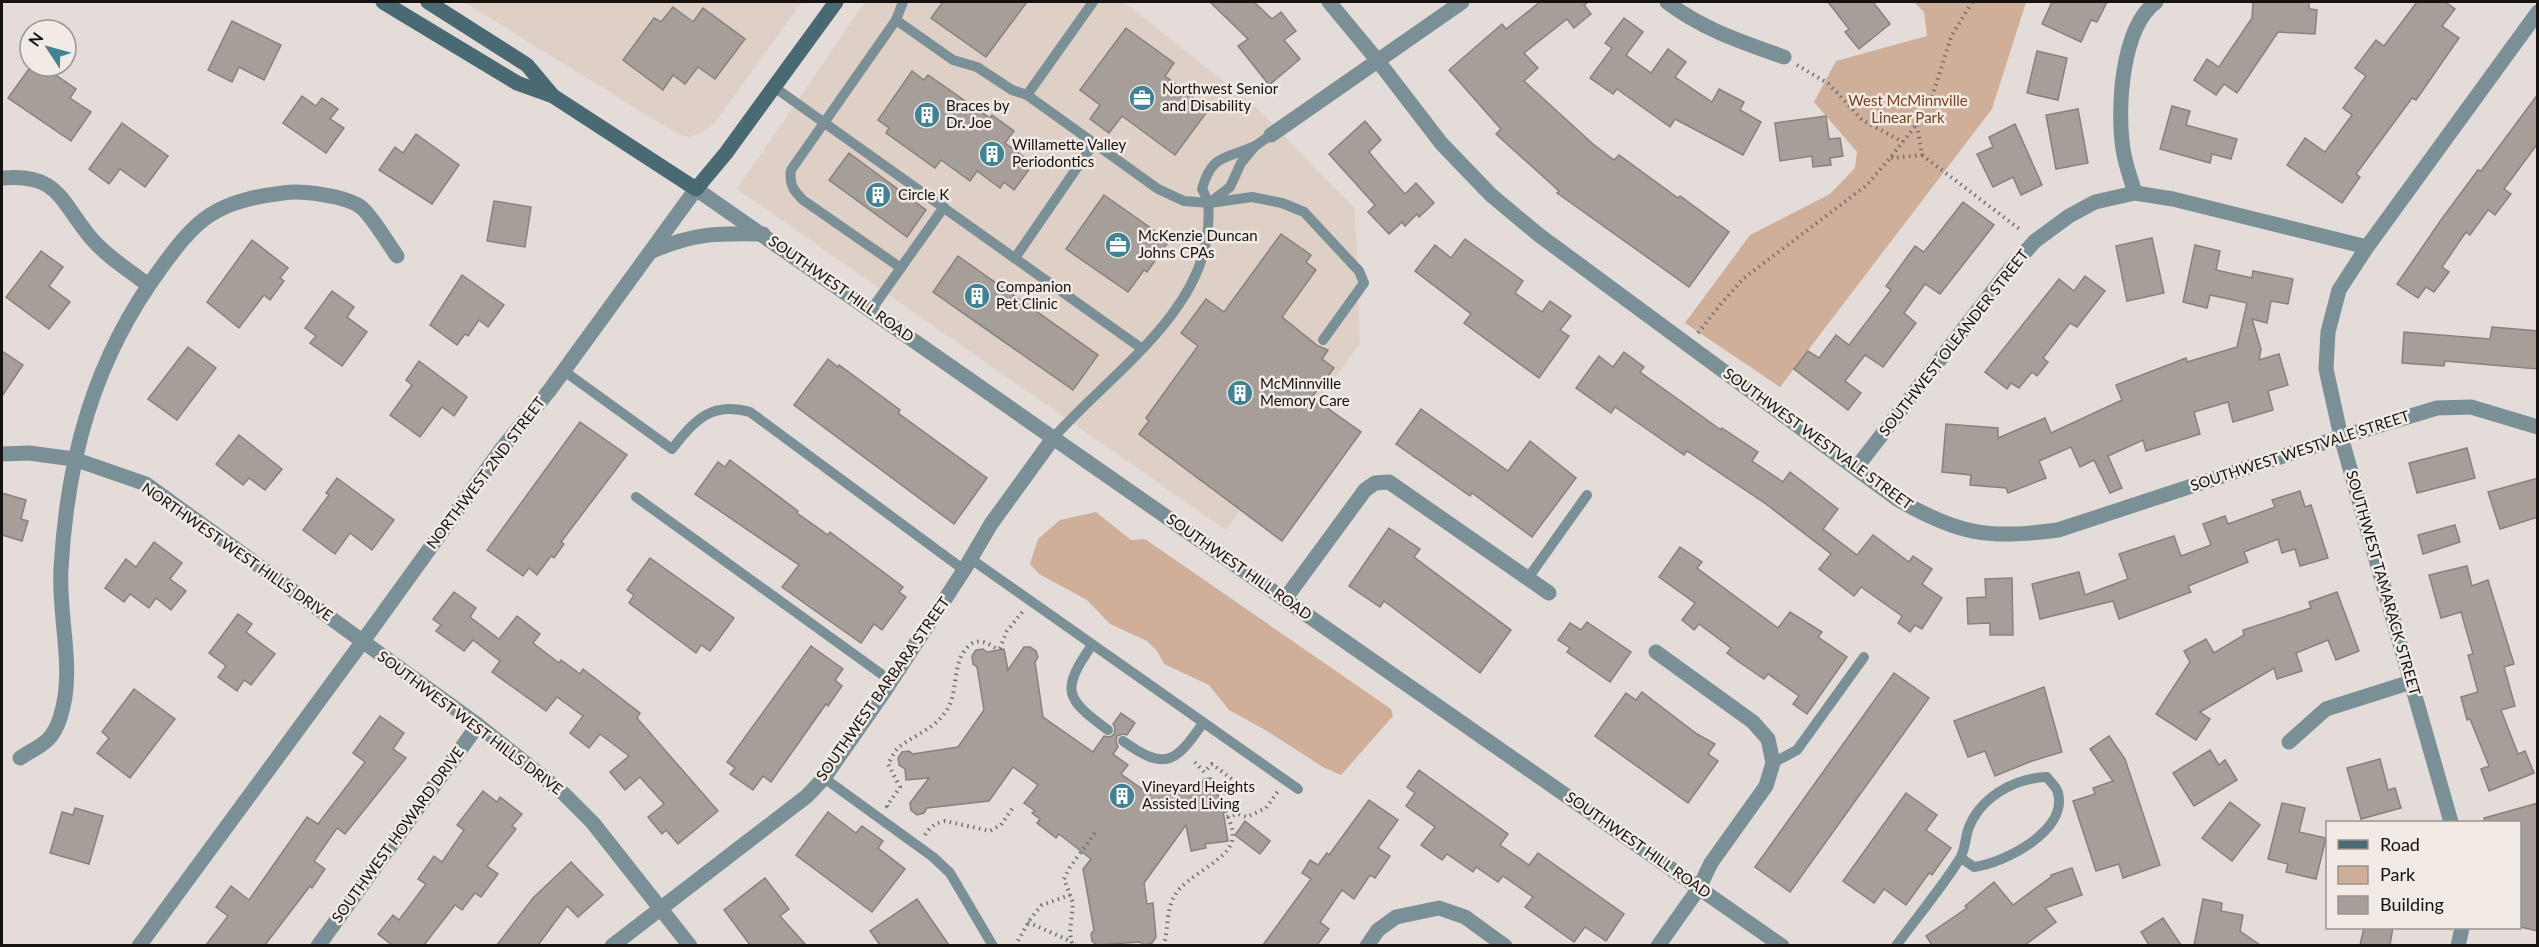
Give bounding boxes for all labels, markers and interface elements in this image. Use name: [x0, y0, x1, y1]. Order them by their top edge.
north arrow: [18, 18, 78, 78]
text: N: [24, 28, 47, 49]
place label: Northwest Senior and Disability: [1162, 79, 1279, 114]
office icon: Northwest Senior and Disability: [1127, 83, 1157, 113]
park label: West McMinnville Linear Park: [1848, 91, 1968, 126]
place label: Braces by Dr. Joe: [946, 96, 1010, 131]
building icon: Braces by Dr. Joe: [912, 100, 942, 130]
place label: Willamette Valley Periodontics: [1012, 135, 1127, 170]
building icon: Willamette Valley Periodontics: [977, 139, 1007, 169]
building icon: Circle K: [863, 180, 893, 210]
place label: Circle K: [898, 185, 949, 203]
place label: McKenzie Duncan Johns CPAs: [1138, 226, 1258, 261]
office icon: McKenzie Duncan Johns CPAs: [1103, 230, 1133, 260]
street label: SOUTHWEST HILL ROAD: [766, 231, 918, 345]
street label: SOUTHWEST OLEANDER STREET: [1875, 245, 2032, 439]
place label: Companion Pet Clinic: [996, 277, 1071, 312]
building icon: Companion Pet Clinic: [962, 281, 992, 311]
street label: SOUTHWEST WESTVALE STREET: [1721, 364, 1917, 513]
place label: McMinnville Memory Care: [1260, 374, 1350, 409]
building icon: McMinnville Memory Care: [1225, 378, 1255, 408]
street label: NORTHWEST 2ND STREET: [422, 393, 548, 552]
street label: SOUTHWEST WESTVALE STREET: [2188, 406, 2412, 494]
street label: SOUTHWEST TAMARACK STREET: [2343, 468, 2425, 697]
street label: NORTHWEST WEST HILLS DRIVE: [139, 478, 336, 624]
street label: SOUTHWEST HILL ROAD: [1164, 509, 1316, 623]
street label: SOUTHWEST BARBARA STREET: [812, 593, 953, 784]
street label: SOUTHWEST WEST HILLS DRIVE: [374, 647, 567, 798]
street label: SOUTHWEST HOWARD DRIVE: [327, 743, 467, 926]
place label: Vineyard Heights Assisted Living: [1142, 777, 1255, 812]
building icon: Vineyard Heights Assisted Living: [1107, 781, 1137, 811]
street label: SOUTHWEST HILL ROAD: [1563, 787, 1715, 901]
legend: [2326, 821, 2521, 929]
text: Road: [2380, 833, 2420, 855]
text: Park: [2380, 863, 2416, 885]
text: Building: [2380, 893, 2444, 915]

